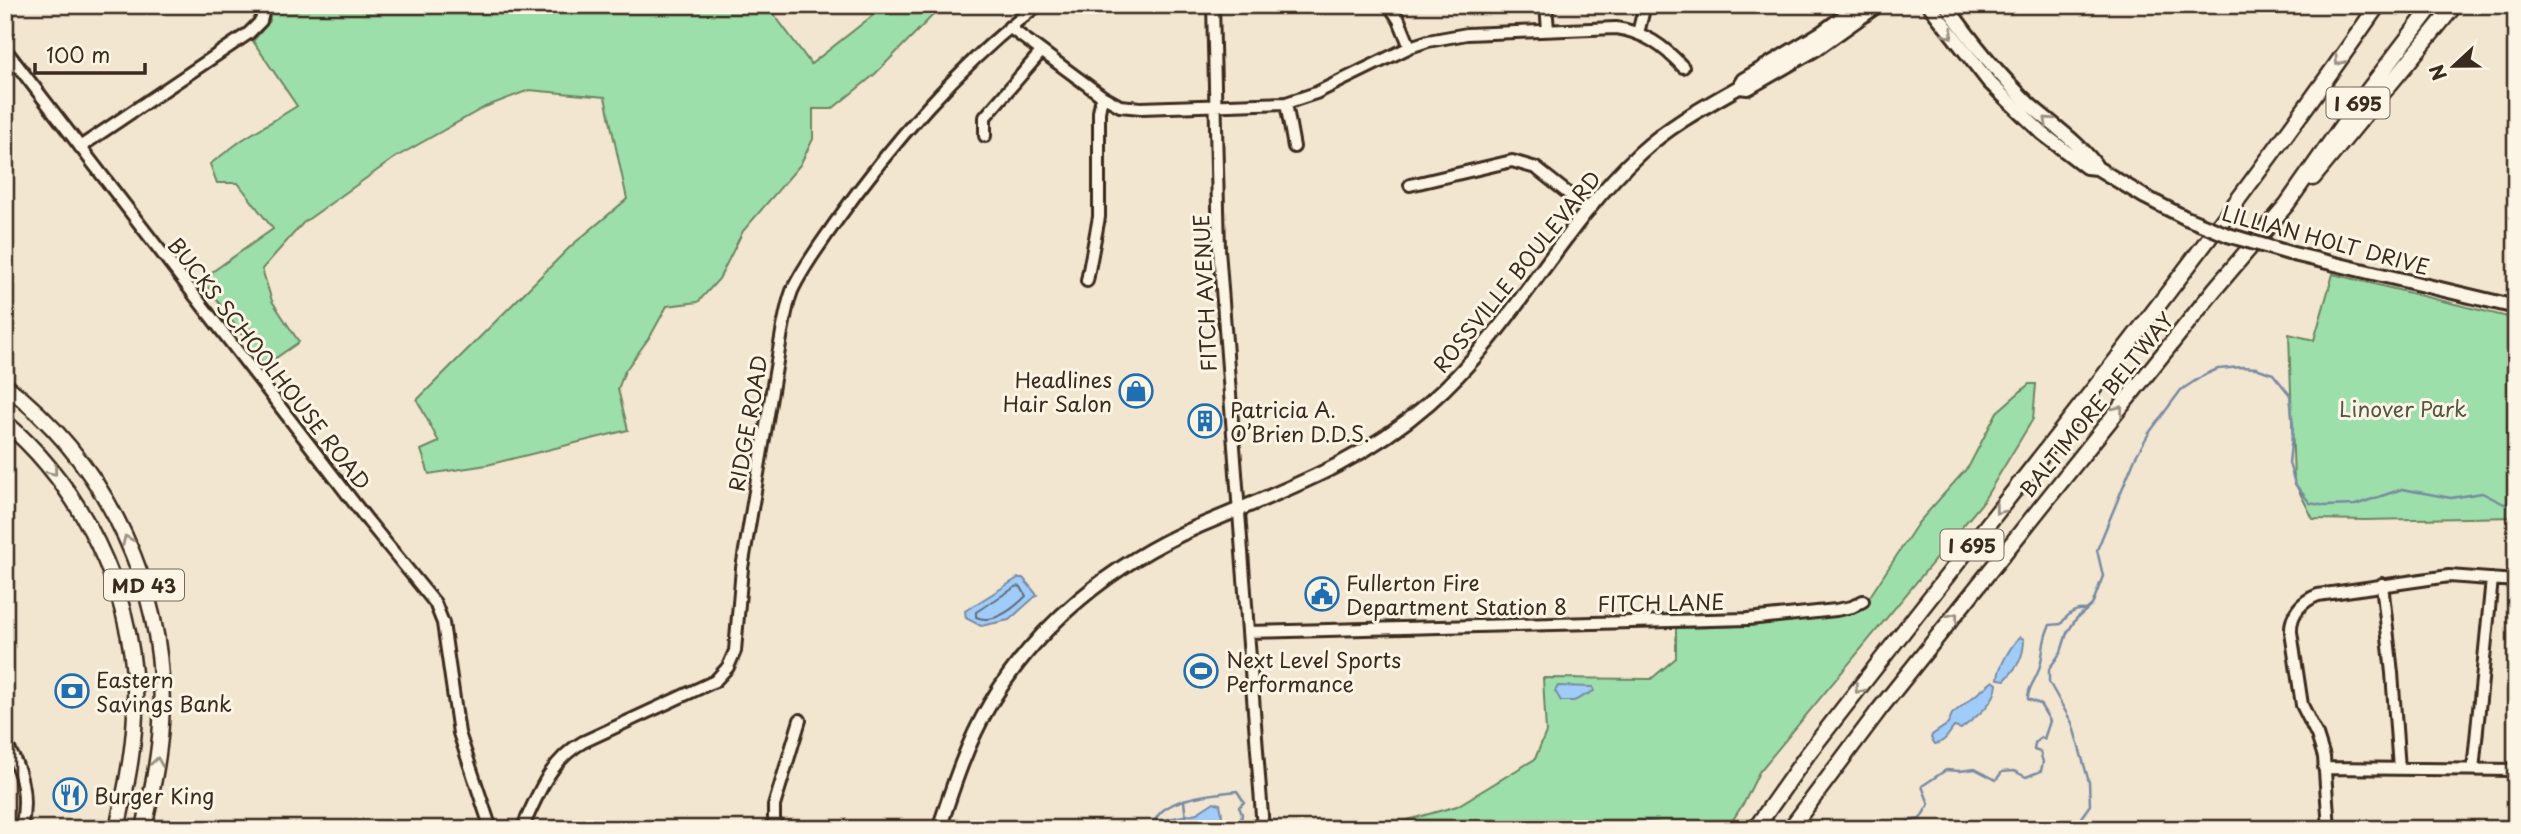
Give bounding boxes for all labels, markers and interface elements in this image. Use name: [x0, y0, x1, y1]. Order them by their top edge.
one-way arrow: [1941, 26, 1954, 39]
scale bar: [35, 32, 145, 76]
north arrow: [2420, 32, 2490, 102]
text: 100 m: [46, 38, 110, 70]
one-way arrow: [2334, 54, 2347, 67]
text: N: [2422, 61, 2453, 85]
road number: I 695: [2326, 88, 2390, 118]
one-way arrow: [2043, 117, 2056, 129]
street label: ROSSVILLE BOULEVARD: [1424, 163, 1608, 379]
street label: LILLIAN HOLT DRIVE: [2219, 196, 2433, 282]
street label: FITCH AVENUE: [1184, 213, 1224, 373]
street label: BUCKS SCHOOLHOUSE ROAD: [161, 230, 379, 496]
street label: BALTIMORE BELTWAY: [2011, 304, 2181, 504]
street label: RIDGE ROAD: [719, 352, 775, 494]
place label: Headlines Hair Salon: [1003, 363, 1112, 419]
shop icon: Headlines Hair Salon: [1117, 372, 1155, 410]
park label: Linover Park: [2339, 392, 2467, 424]
place label: Patricia A. O’Brien D.D.S.: [1230, 393, 1370, 449]
building icon: Patricia A. O’Brien D.D.S.: [1186, 402, 1224, 440]
one-way arrow: [2110, 405, 2123, 417]
one-way arrow: [45, 463, 57, 476]
one-way arrow: [1994, 502, 2007, 514]
road number: I 695: [1940, 530, 2004, 560]
one-way arrow: [121, 534, 135, 547]
place label: Fullerton Fire Department Station 8: [1346, 566, 1567, 622]
road number: MD 43: [104, 570, 184, 600]
public building icon: Fullerton Fire Department Station 8: [1303, 575, 1341, 613]
street label: FITCH LANE: [1597, 585, 1725, 619]
one-way arrow: [1945, 612, 1958, 624]
place label: Next Level Sports Performance: [1226, 643, 1401, 699]
sports icon: Next Level Sports Performance: [1182, 652, 1220, 690]
place label: Eastern Savings Bank: [96, 663, 232, 719]
bank icon: Eastern Savings Bank: [53, 672, 91, 710]
one-way arrow: [1854, 681, 1867, 693]
one-way arrow: [149, 756, 164, 768]
restaurant icon: Burger King: [51, 776, 89, 814]
place label: Burger King: [94, 779, 214, 811]

